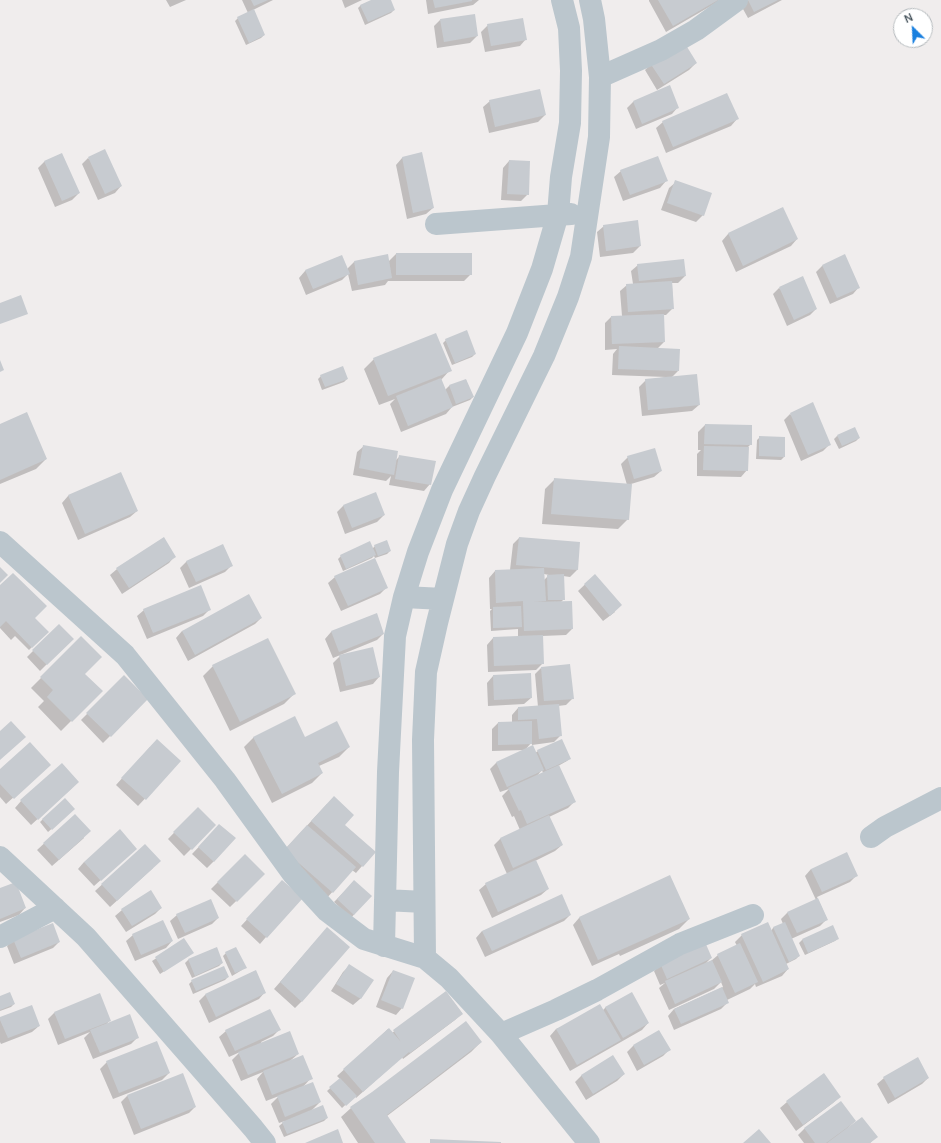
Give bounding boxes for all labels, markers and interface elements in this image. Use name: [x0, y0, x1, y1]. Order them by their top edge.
north arrow: [893, 8, 933, 48]
text: N: [902, 9, 915, 26]

